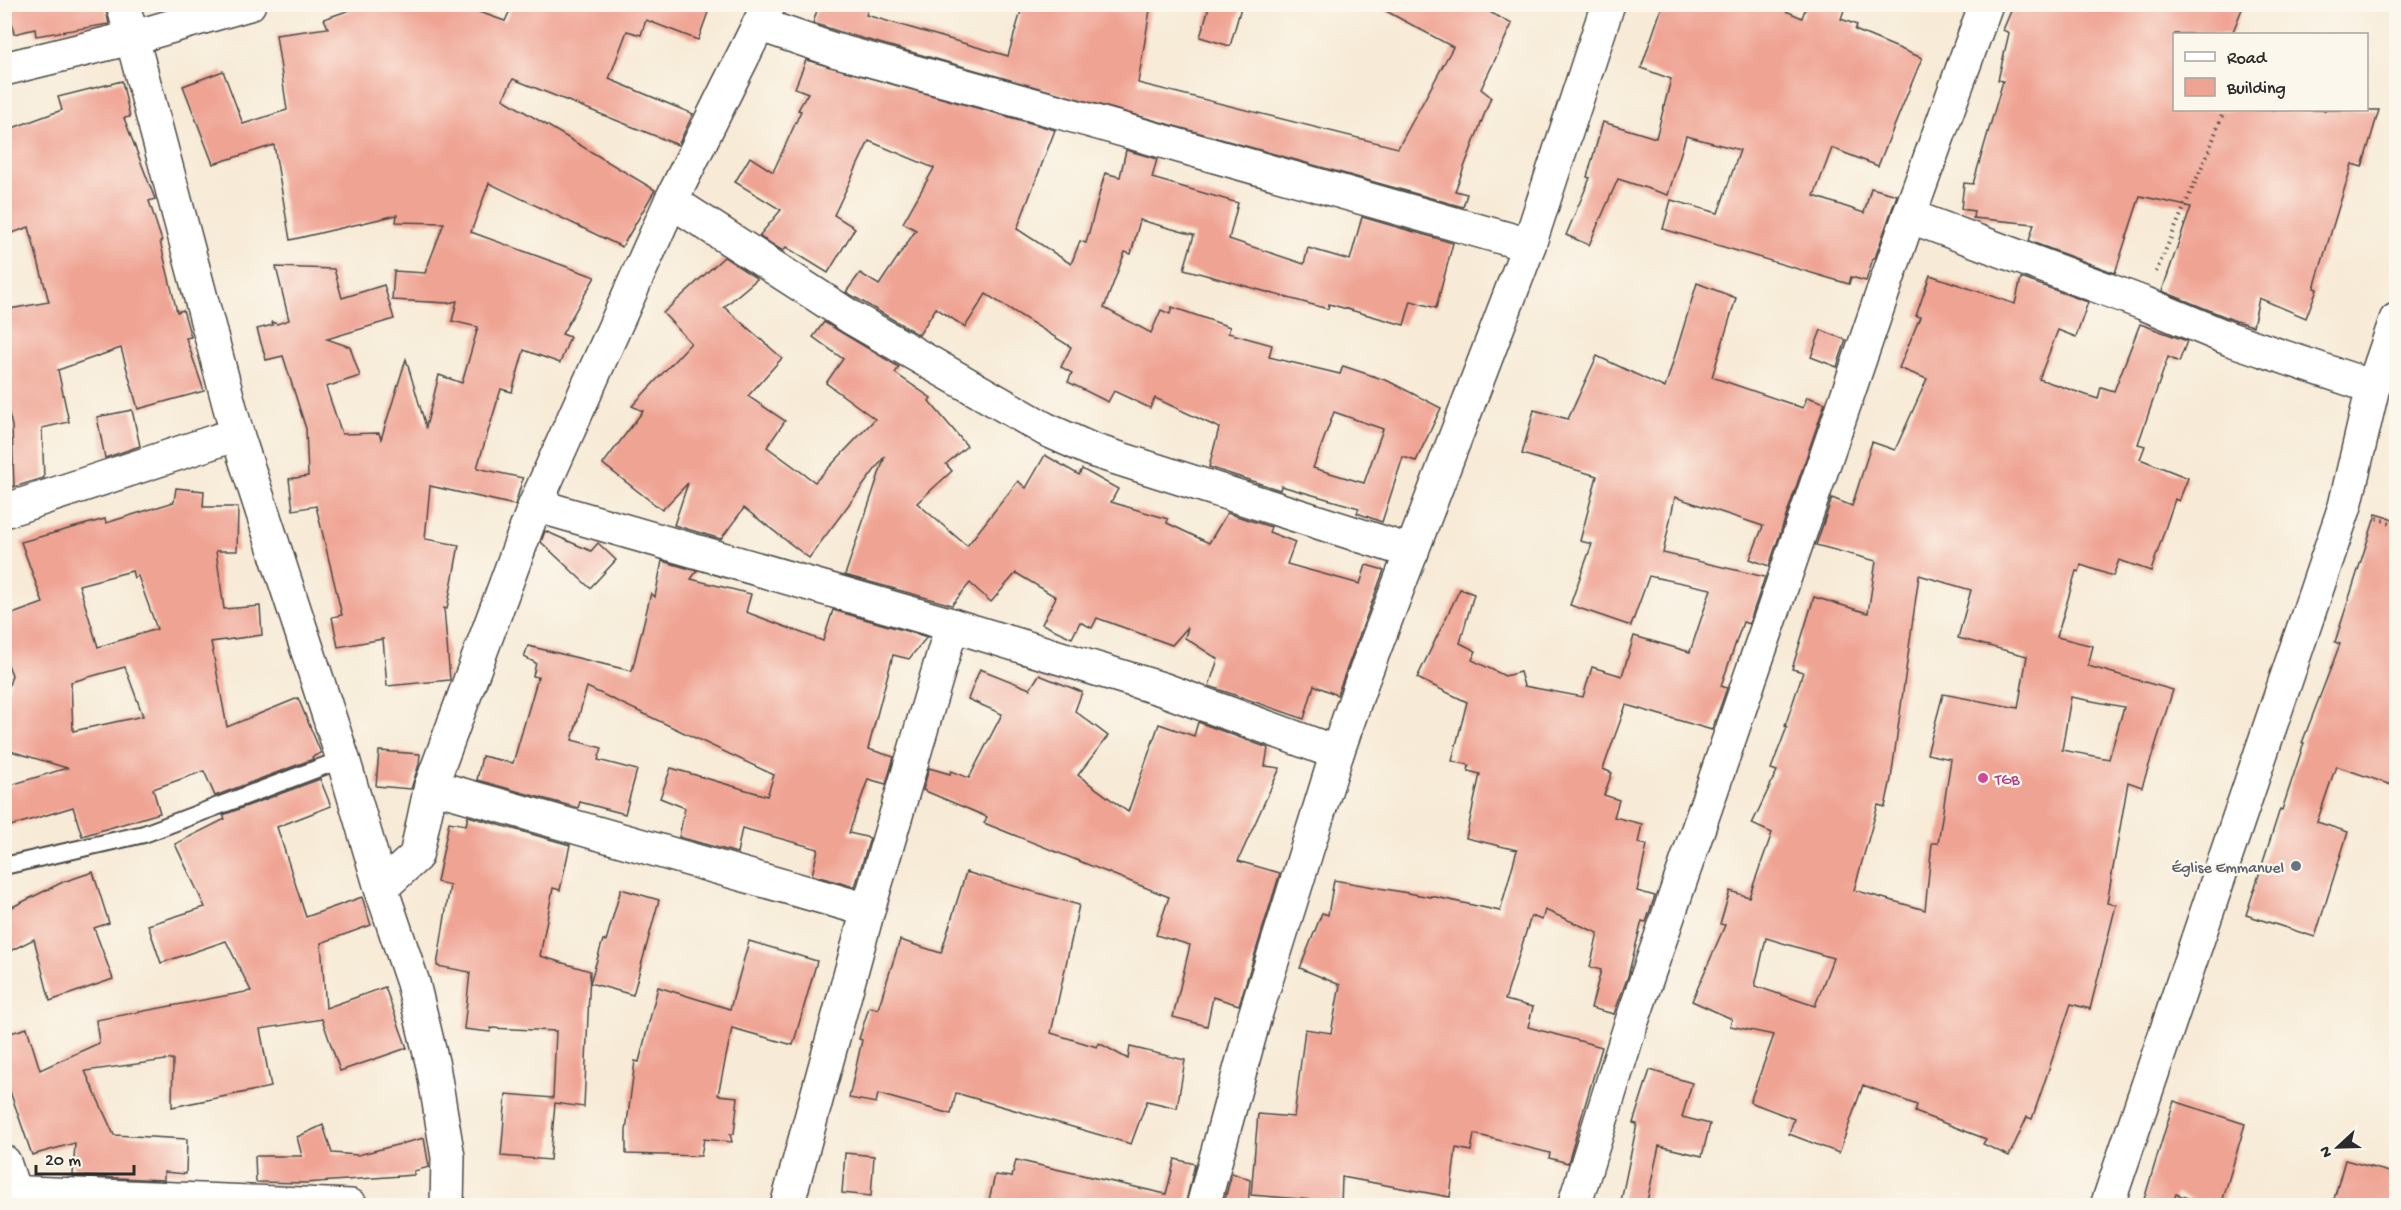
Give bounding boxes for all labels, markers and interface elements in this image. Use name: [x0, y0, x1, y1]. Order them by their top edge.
legend: [2173, 33, 2368, 111]
text: Road: [2227, 49, 2268, 70]
text: Building: [2226, 79, 2286, 100]
marker: TGB: [1976, 771, 1990, 785]
place label: TGB: [1994, 772, 2020, 791]
marker: Église Emmanuel: [2289, 859, 2303, 873]
place label: Église Emmanuel: [2172, 860, 2284, 879]
north arrow: [2308, 1117, 2368, 1177]
scale bar: [36, 1138, 134, 1176]
text: N: [2316, 1142, 2338, 1160]
text: 20 m: [45, 1151, 81, 1172]

